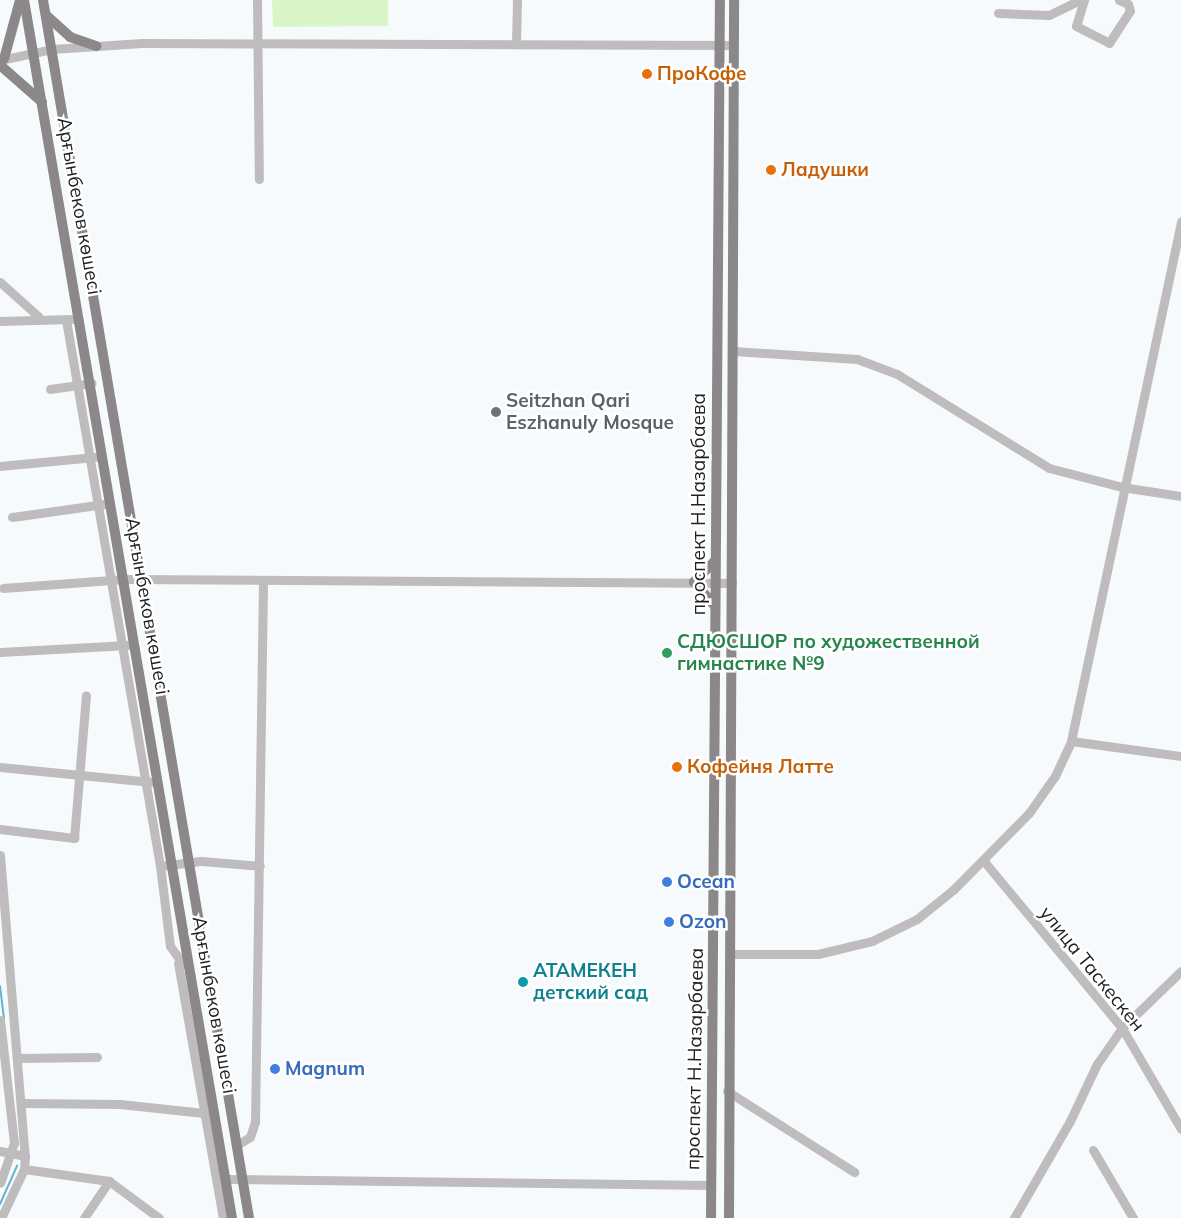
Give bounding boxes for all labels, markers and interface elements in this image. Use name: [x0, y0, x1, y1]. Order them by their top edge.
place label: ПроКофе: [657, 63, 747, 85]
marker: ПроКофе: [641, 68, 653, 80]
street label: Арғынбеков көшесі: [52, 115, 106, 297]
place label: Ладушки: [781, 159, 869, 181]
marker: Ладушки: [765, 164, 777, 176]
place label: Seitzhan Qari Eszhanuly Mosque: [506, 390, 674, 434]
street label: проспект Н.Назарбаева: [688, 393, 710, 615]
marker: Seitzhan Qari Eszhanuly Mosque: [490, 406, 502, 418]
street label: Арғынбеков көшесі: [120, 515, 174, 697]
place label: СДЮСШОР по художественной гимнастике №9: [677, 631, 980, 675]
marker: СДЮСШОР по художественной гимнастике №9: [661, 647, 673, 659]
place label: Кофейня Латте: [687, 756, 834, 778]
marker: Кофейня Латте: [671, 761, 683, 773]
place label: Ocean: [677, 871, 735, 893]
marker: Ocean: [661, 876, 673, 888]
street label: улица Таскескен: [1035, 902, 1149, 1036]
place label: Ozon: [679, 911, 726, 933]
street label: Арғынбеков көшесі: [187, 914, 241, 1096]
marker: Ozon: [663, 916, 675, 928]
street label: проспект Н.Назарбаева: [682, 948, 708, 1170]
place label: АТАМЕКЕН детский сад: [533, 960, 648, 1004]
marker: АТАМЕКЕН детский сад: [517, 976, 529, 988]
place label: Magnum: [285, 1058, 365, 1080]
marker: Magnum: [269, 1063, 281, 1075]

